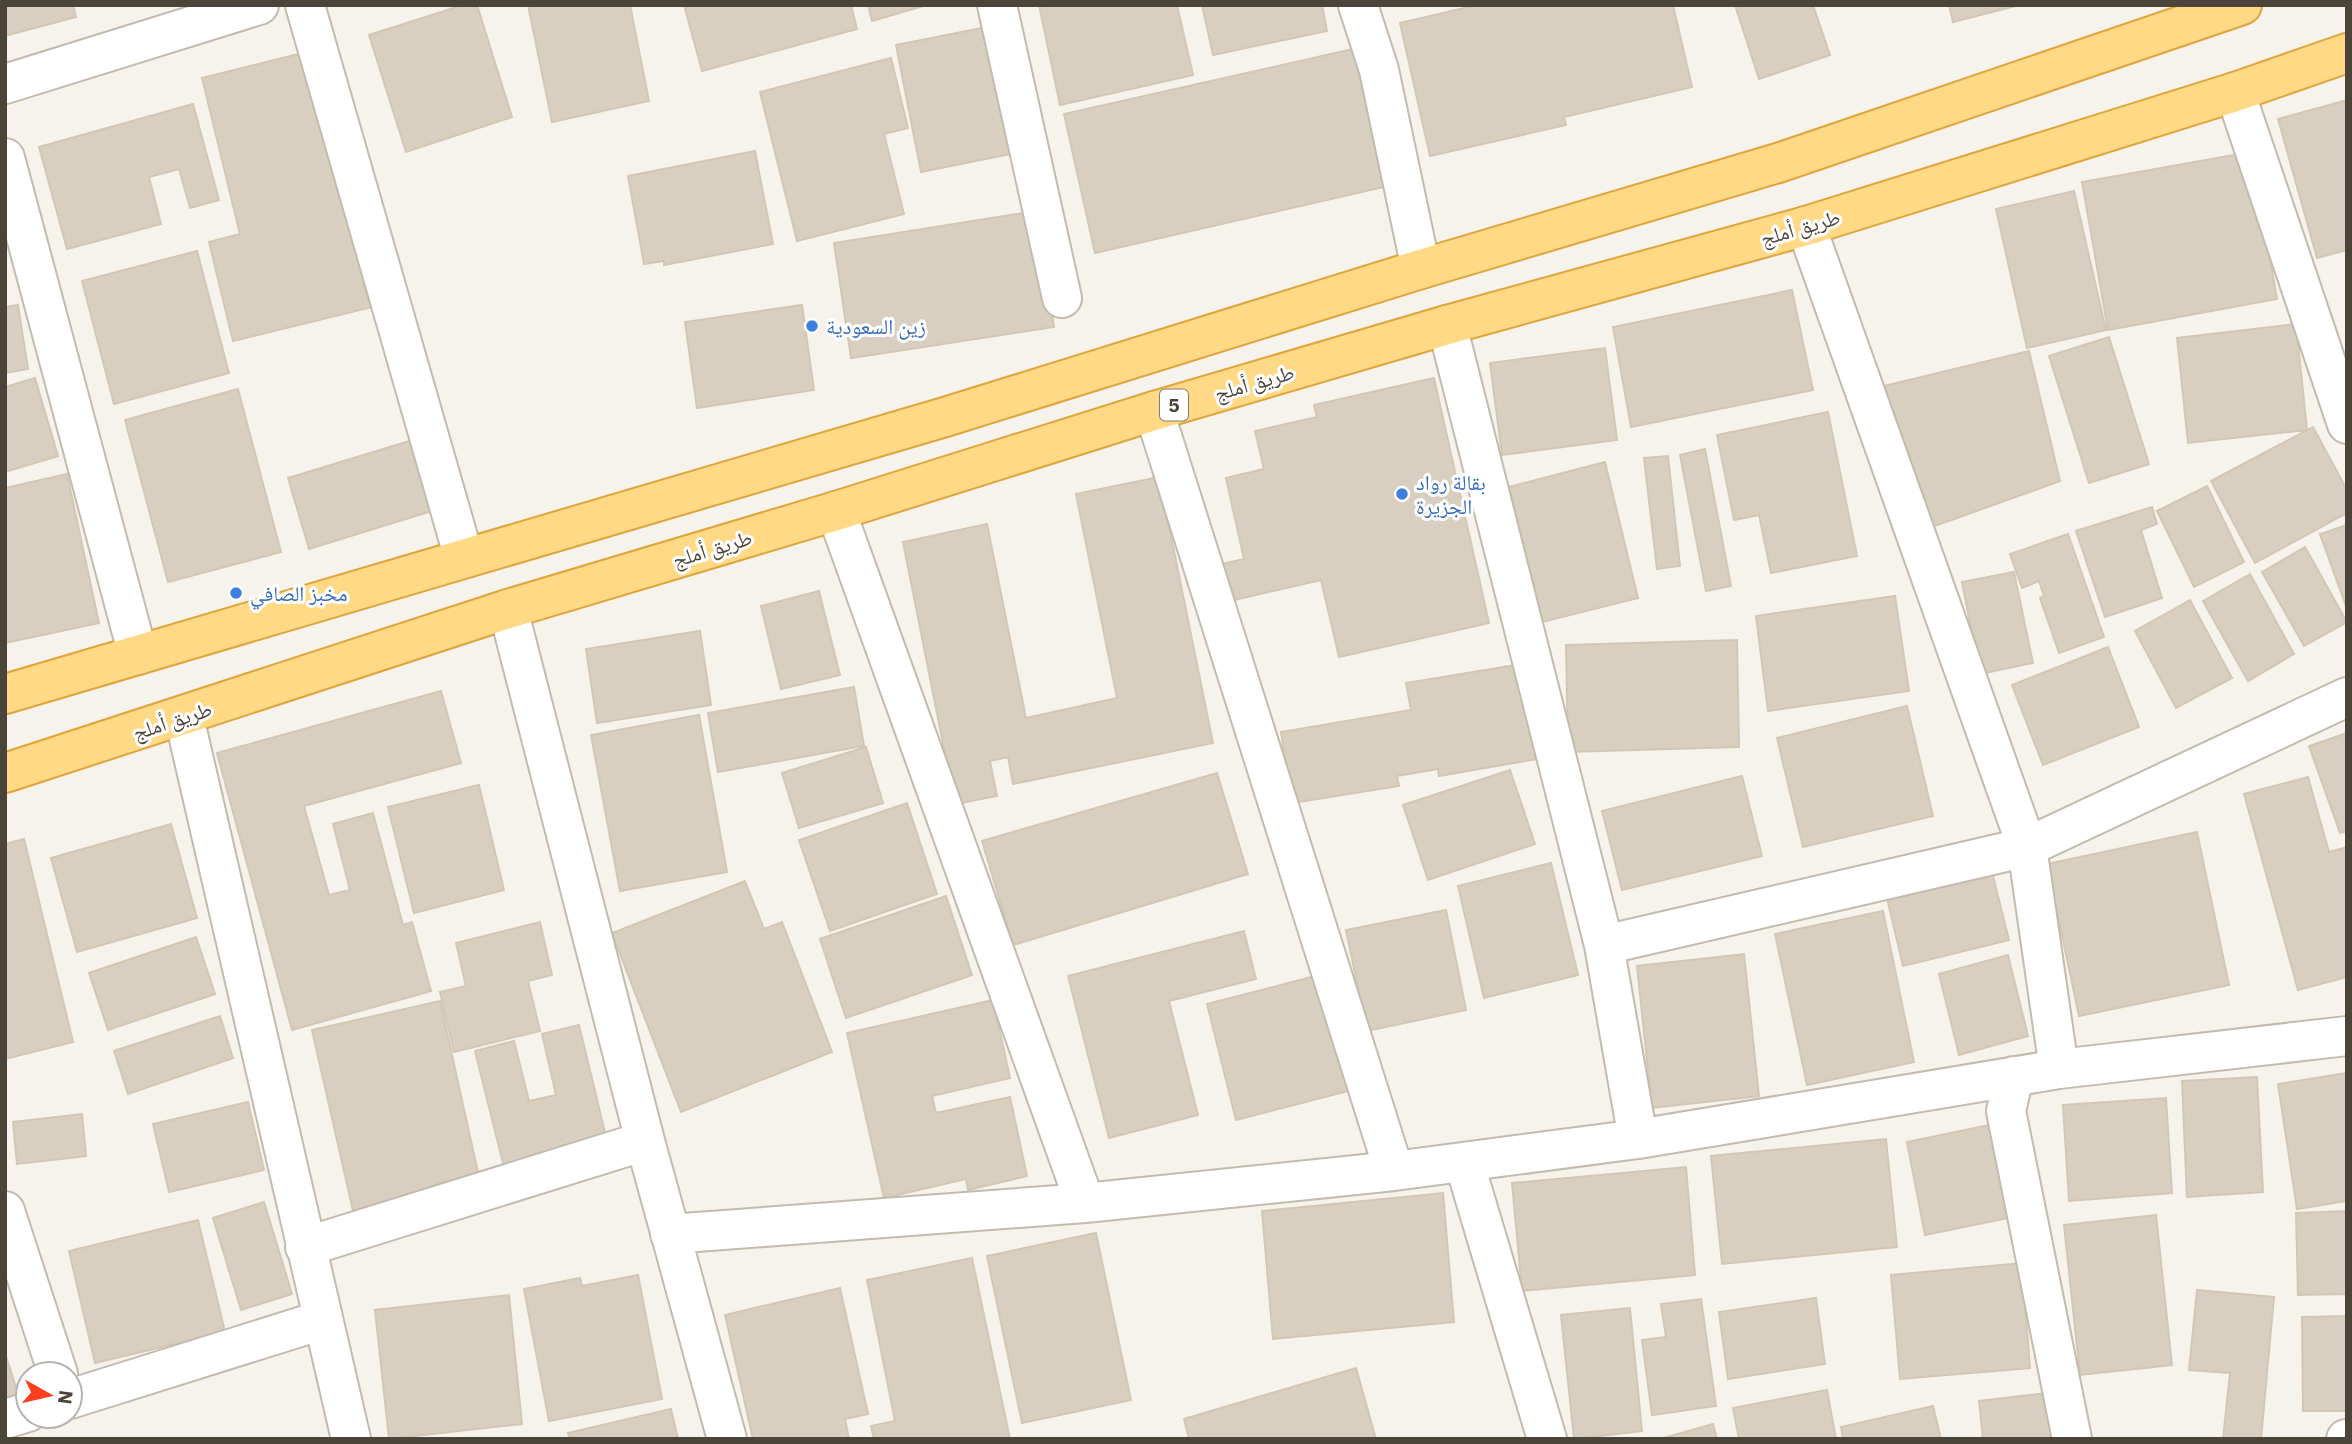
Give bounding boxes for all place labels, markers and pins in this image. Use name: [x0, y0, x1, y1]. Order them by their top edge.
place label: زين السعودية: [826, 312, 926, 340]
marker: زين السعودية: [804, 318, 820, 334]
place label: بقالة رواد الجزيرة: [1416, 468, 1486, 520]
marker: بقالة رواد الجزيرة: [1394, 486, 1410, 502]
place label: مخبز الصافي: [250, 579, 347, 610]
marker: مخبز الصافي: [228, 585, 244, 601]

